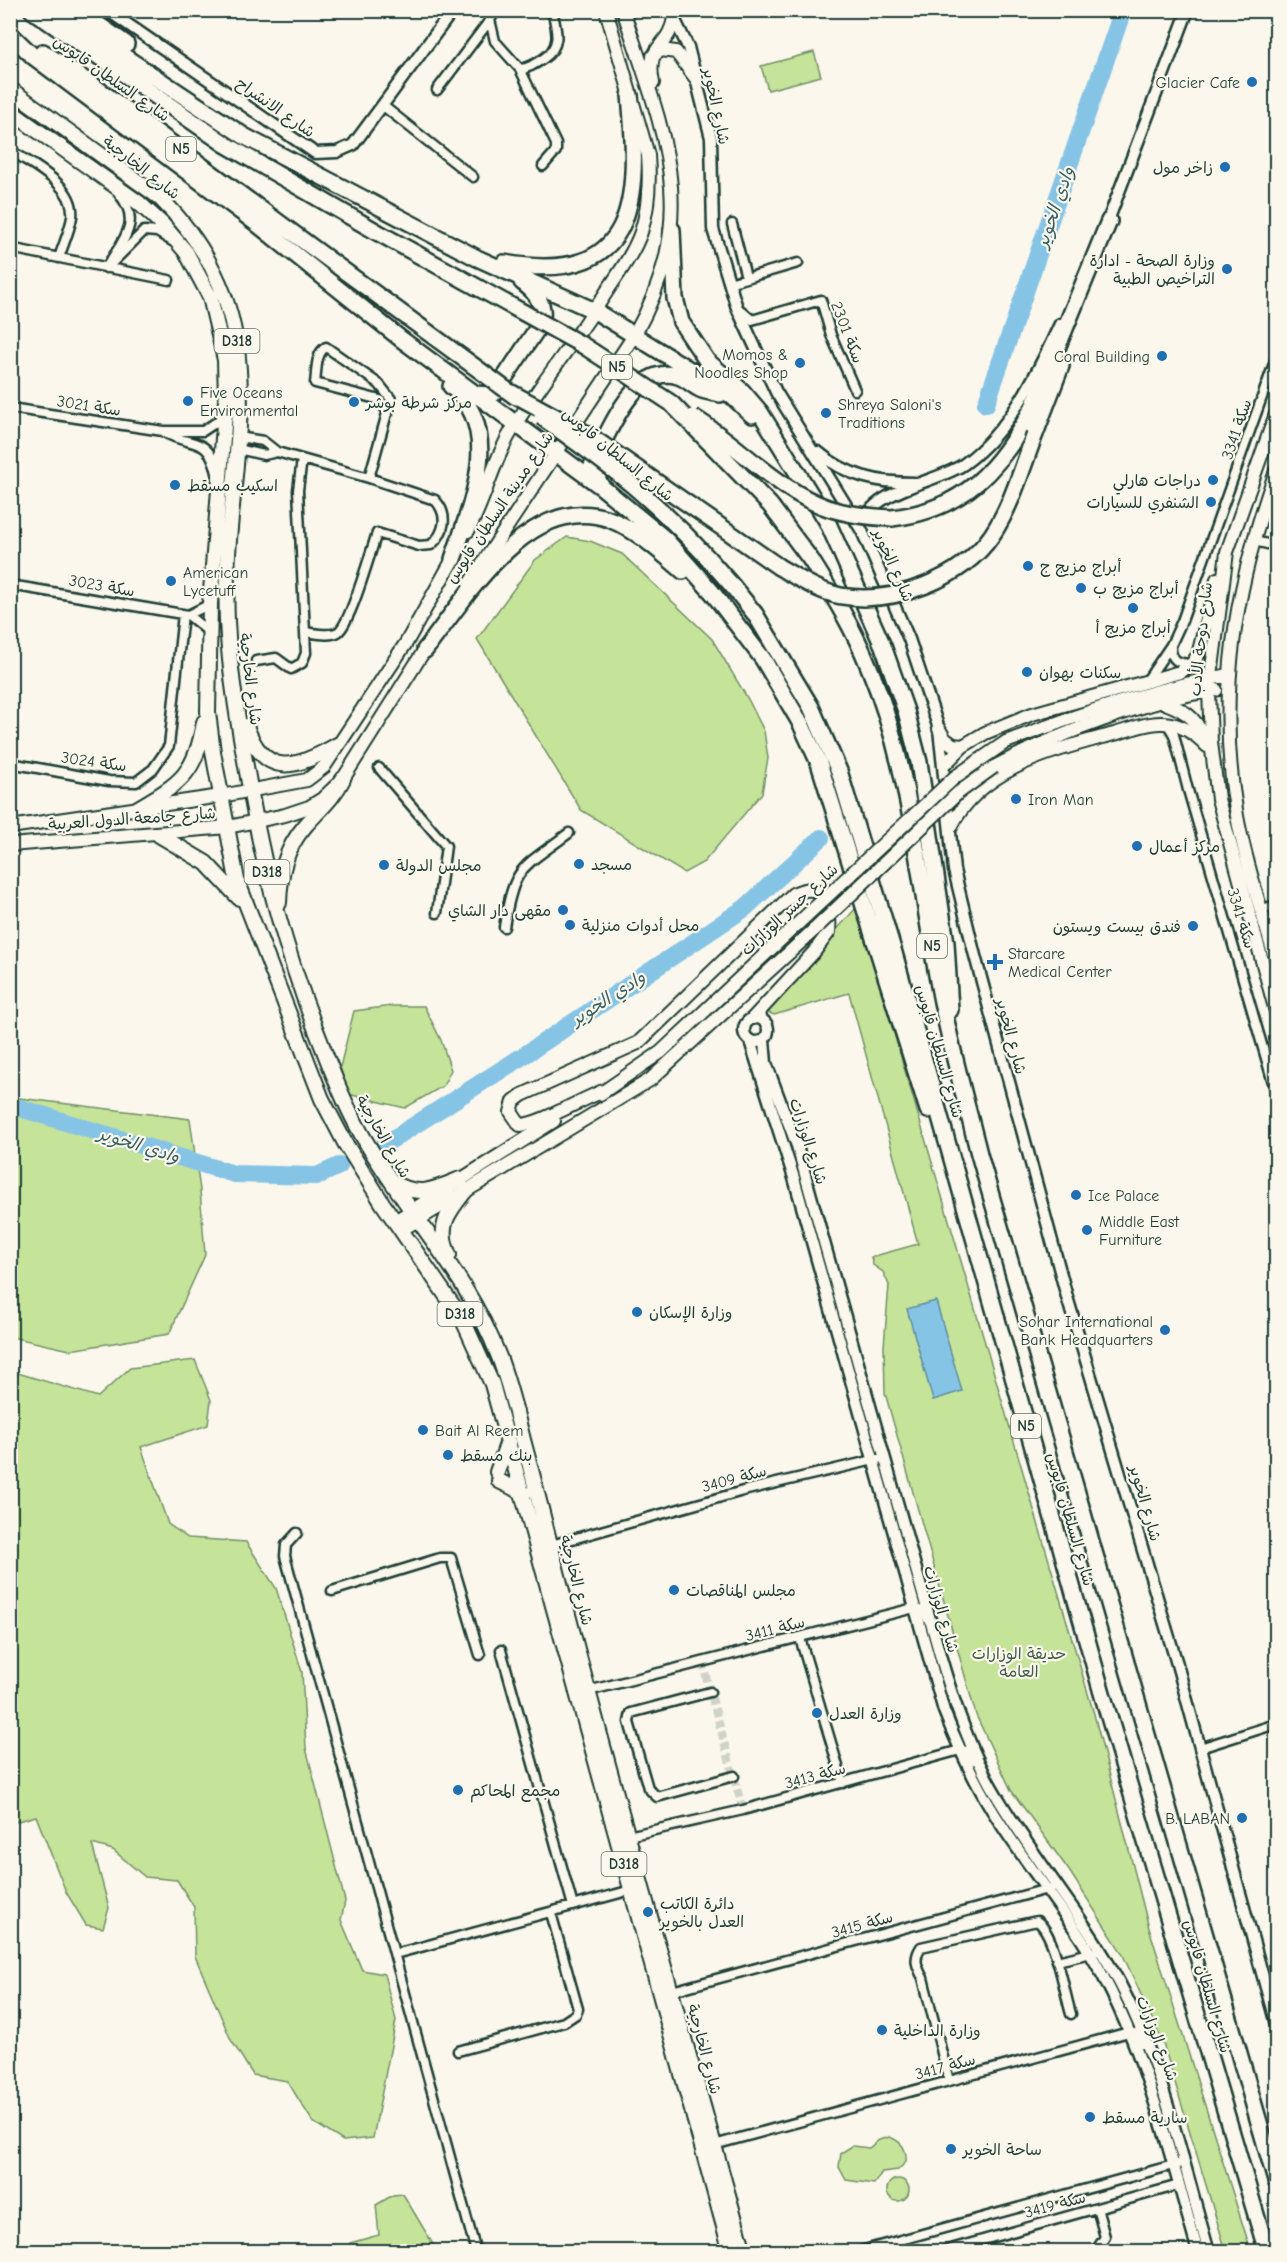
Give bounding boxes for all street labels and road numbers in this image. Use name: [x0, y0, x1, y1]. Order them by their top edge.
street label: شارع السلطان قابوس: [49, 32, 173, 127]
street label: شارع الخوير: [697, 64, 733, 147]
street label: شارع الانشراح: [232, 74, 318, 143]
street label: شارع الخارجية: [98, 132, 183, 205]
road number: N5: [166, 137, 196, 161]
street label: سكة 2301: [827, 299, 867, 366]
road number: D318: [214, 329, 260, 353]
road number: N5: [602, 355, 632, 379]
street label: سكة 3021: [56, 392, 122, 420]
street label: سكة 3341: [1218, 397, 1256, 462]
street label: شارع السلطان قابوس: [557, 404, 677, 507]
street label: شارع مدينة السلطان قابوس: [442, 428, 559, 588]
street label: شارع الخوير: [866, 524, 917, 605]
street label: سكة 3023: [68, 571, 136, 601]
street label: شارع دوحة الأدب: [1184, 581, 1218, 697]
street label: شارع الخارجية: [233, 632, 265, 726]
street label: سكة 3024: [60, 748, 128, 775]
street label: شارع جامعة الدول العربية: [48, 804, 217, 836]
road number: D318: [244, 860, 290, 884]
street label: شارع جسر الوزارات: [738, 860, 843, 961]
street label: سكة 3341: [1223, 886, 1259, 951]
road number: N5: [917, 934, 947, 958]
street label: شارع السلطان قابوس: [909, 983, 967, 1121]
street label: شارع الخوير: [990, 994, 1030, 1077]
street label: شارع الخارجية: [350, 1092, 414, 1182]
street label: شارع الوزارات: [784, 1096, 830, 1187]
road number: D318: [438, 1302, 482, 1326]
road number: N5: [1011, 1414, 1041, 1438]
street label: شارع السلطان قابوس: [1040, 1451, 1098, 1589]
street label: شارع الخوير: [1123, 1461, 1164, 1544]
street label: سكة 3409: [700, 1462, 769, 1496]
street label: شارع الخارجية: [554, 1533, 596, 1628]
street label: شارع الوزارات: [918, 1564, 962, 1655]
street label: سكة 3411: [744, 1613, 807, 1645]
street label: سكة 3413: [783, 1759, 848, 1793]
road number: D318: [602, 1852, 646, 1876]
street label: سكة 3415: [830, 1908, 895, 1942]
street label: شارع السلطان قابوس: [1177, 1918, 1235, 2056]
street label: شارع الوزارات: [1131, 1993, 1182, 2084]
street label: شارع الخارجية: [681, 2002, 725, 2097]
street label: سكة 3417: [913, 2050, 977, 2084]
street label: سكة 3419: [1023, 2188, 1088, 2222]

